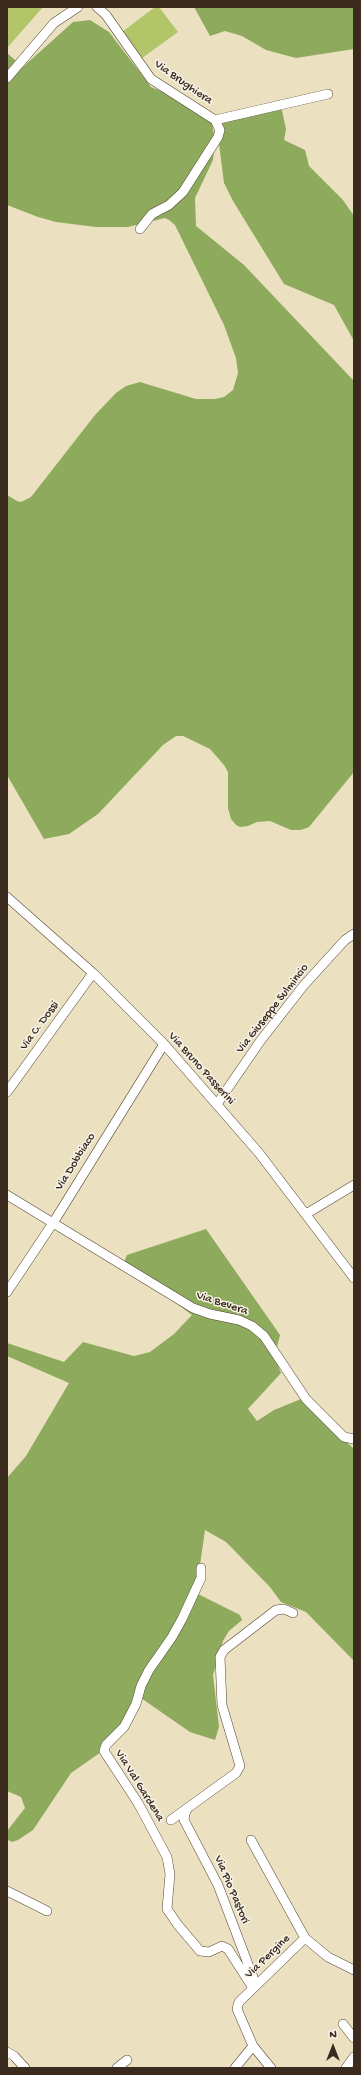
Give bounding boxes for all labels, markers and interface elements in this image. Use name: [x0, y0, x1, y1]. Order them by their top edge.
street label: Via Brughiera: [151, 58, 215, 108]
street label: Via Giuseppe Sulmincio: [234, 961, 312, 1057]
street label: Via C. Dossi: [17, 999, 63, 1053]
street label: Via Bruno Passerini: [165, 1030, 237, 1108]
street label: Via Dobbiaco: [53, 1131, 99, 1193]
street label: Via Bevera: [194, 1289, 250, 1319]
street label: Via Val Gardena: [111, 1748, 167, 1824]
street label: Via Pio Pastori: [210, 1854, 252, 1926]
street label: Via Pergine: [242, 1932, 294, 1982]
north arrow: [313, 2027, 353, 2067]
text: N: [329, 2029, 337, 2041]

